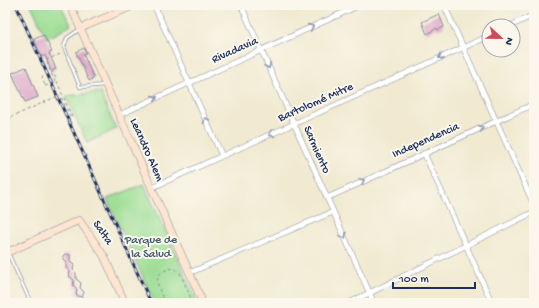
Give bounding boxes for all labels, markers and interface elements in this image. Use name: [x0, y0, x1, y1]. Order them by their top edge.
north arrow: [481, 18, 521, 58]
one-way arrow: [307, 24, 315, 32]
street label: Rivadavia: [210, 34, 261, 67]
text: N: [502, 35, 515, 47]
one-way arrow: [437, 53, 444, 61]
one-way arrow: [263, 62, 271, 70]
street label: Bartolomé Mitre: [275, 80, 357, 126]
one-way arrow: [150, 95, 158, 103]
street label: Leandro Alem: [126, 116, 166, 184]
one-way arrow: [203, 117, 211, 125]
street label: Independencia: [390, 120, 462, 162]
street label: Sarmiento: [299, 124, 333, 176]
one-way arrow: [476, 125, 484, 133]
one-way arrow: [268, 129, 276, 137]
one-way arrow: [358, 178, 366, 186]
street label: Salta: [89, 218, 115, 248]
one-way arrow: [339, 232, 347, 239]
park label: Parque de la Salud: [124, 234, 178, 262]
scale bar: [393, 264, 475, 290]
text: 100 m: [398, 273, 429, 287]

